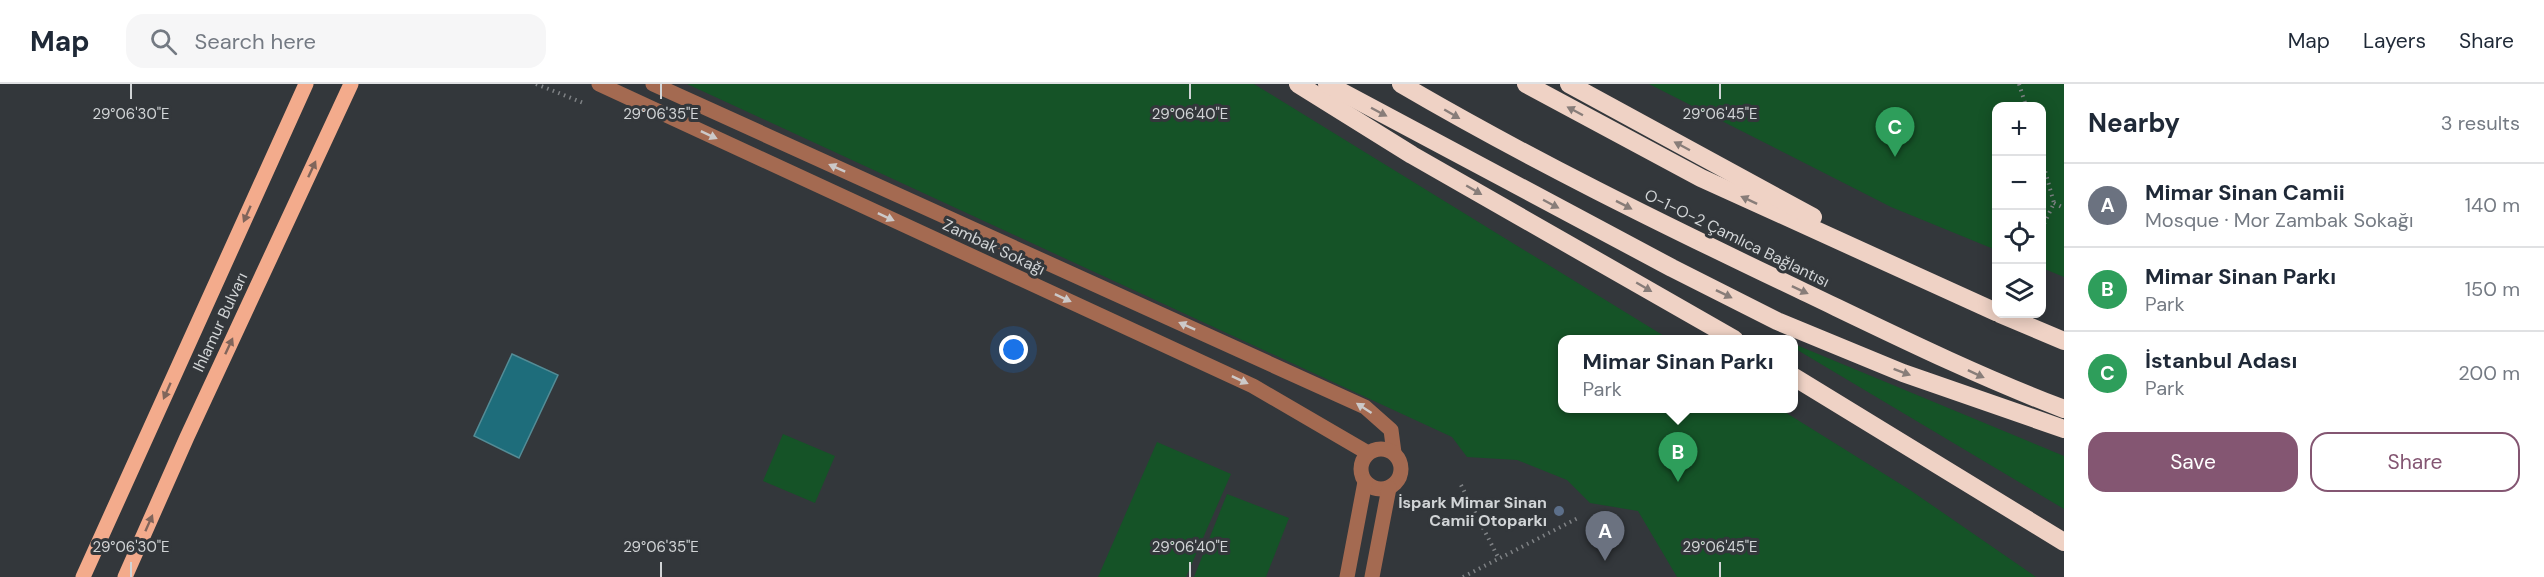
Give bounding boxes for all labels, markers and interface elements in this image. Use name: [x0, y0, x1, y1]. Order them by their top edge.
search box: [126, 14, 546, 68]
text: Map: [30, 23, 90, 60]
icon: search: [147, 25, 180, 58]
text: Search here: [195, 27, 316, 56]
text: Map: [2288, 27, 2330, 55]
text: Layers: [2363, 27, 2426, 55]
text: Share: [2459, 27, 2514, 55]
map controls: [1992, 102, 2046, 318]
button: +: [1992, 102, 2046, 156]
text: 29°06'30"E: [92, 104, 170, 124]
text: 29°06'35"E: [623, 104, 699, 124]
text: 29°06'40"E: [1152, 104, 1228, 124]
text: 29°06'45"E: [1682, 104, 1758, 124]
one-way arrow: [1567, 106, 1584, 116]
text: Nearby: [2088, 106, 2180, 140]
one-way arrow: [1371, 107, 1388, 117]
pin: C: [1876, 107, 1914, 157]
one-way arrow: [1444, 108, 1460, 119]
text: 3 results: [2441, 110, 2520, 136]
one-way arrow: [701, 130, 719, 140]
one-way arrow: [1673, 141, 1690, 151]
button: −: [1992, 156, 2046, 210]
one-way arrow: [307, 161, 316, 178]
one-way arrow: [829, 163, 846, 172]
text: Mimar Sinan Camii: [2145, 178, 2345, 207]
street label: O-1-O-2 Çamlıca Bağlantısı: [1641, 184, 1833, 292]
one-way arrow: [1466, 185, 1483, 195]
text: A: [2100, 192, 2115, 218]
text: 140 m: [2465, 192, 2520, 218]
one-way arrow: [1739, 195, 1757, 205]
one-way arrow: [1542, 198, 1560, 208]
one-way arrow: [1616, 200, 1633, 210]
one-way arrow: [243, 205, 252, 222]
text: Mosque · Mor Zambak Sokağı: [2145, 207, 2413, 233]
button: locate: [1992, 210, 2046, 264]
one-way arrow: [878, 212, 895, 221]
street label: Zambak Sokağı: [939, 214, 1049, 280]
text: Mimar Sinan Parkı: [2145, 262, 2336, 291]
button: layers: [1992, 264, 2046, 318]
street label: Ihlamur Bulvarı: [188, 269, 252, 375]
text: B: [2101, 276, 2114, 302]
text: 150 m: [2465, 276, 2520, 302]
one-way arrow: [1635, 282, 1652, 292]
one-way arrow: [1791, 285, 1808, 294]
one-way arrow: [1715, 289, 1732, 299]
text: Park: [2145, 291, 2185, 317]
one-way arrow: [1055, 294, 1072, 303]
one-way arrow: [1178, 322, 1195, 331]
your location: [999, 335, 1028, 364]
popup: [1558, 335, 1798, 413]
one-way arrow: [225, 337, 234, 354]
text: İstanbul Adası: [2145, 346, 2297, 375]
text: Mimar Sinan Parkı: [1582, 347, 1774, 376]
text: C: [2100, 360, 2115, 386]
text: 200 m: [2458, 360, 2520, 386]
one-way arrow: [1893, 368, 1911, 377]
one-way arrow: [1967, 369, 1984, 378]
text: Park: [2145, 375, 2185, 401]
one-way arrow: [1232, 376, 1249, 385]
text: Park: [1582, 376, 1622, 402]
one-way arrow: [162, 383, 172, 401]
one-way arrow: [1355, 403, 1372, 414]
pin: B: [1658, 432, 1698, 482]
button: Save: [2088, 432, 2298, 492]
button: Share: [2310, 432, 2520, 492]
place label: İspark Mimar Sinan Camii Otoparkı: [1398, 492, 1547, 531]
marker: İspark Mimar Sinan Camii Otoparkı: [1552, 504, 1566, 518]
pin: A: [1586, 512, 1624, 561]
one-way arrow: [144, 514, 154, 532]
text: 29°06'30"E: [92, 537, 170, 557]
text: 29°06'35"E: [623, 537, 699, 557]
text: 29°06'40"E: [1152, 537, 1228, 557]
text: 29°06'45"E: [1682, 537, 1758, 557]

